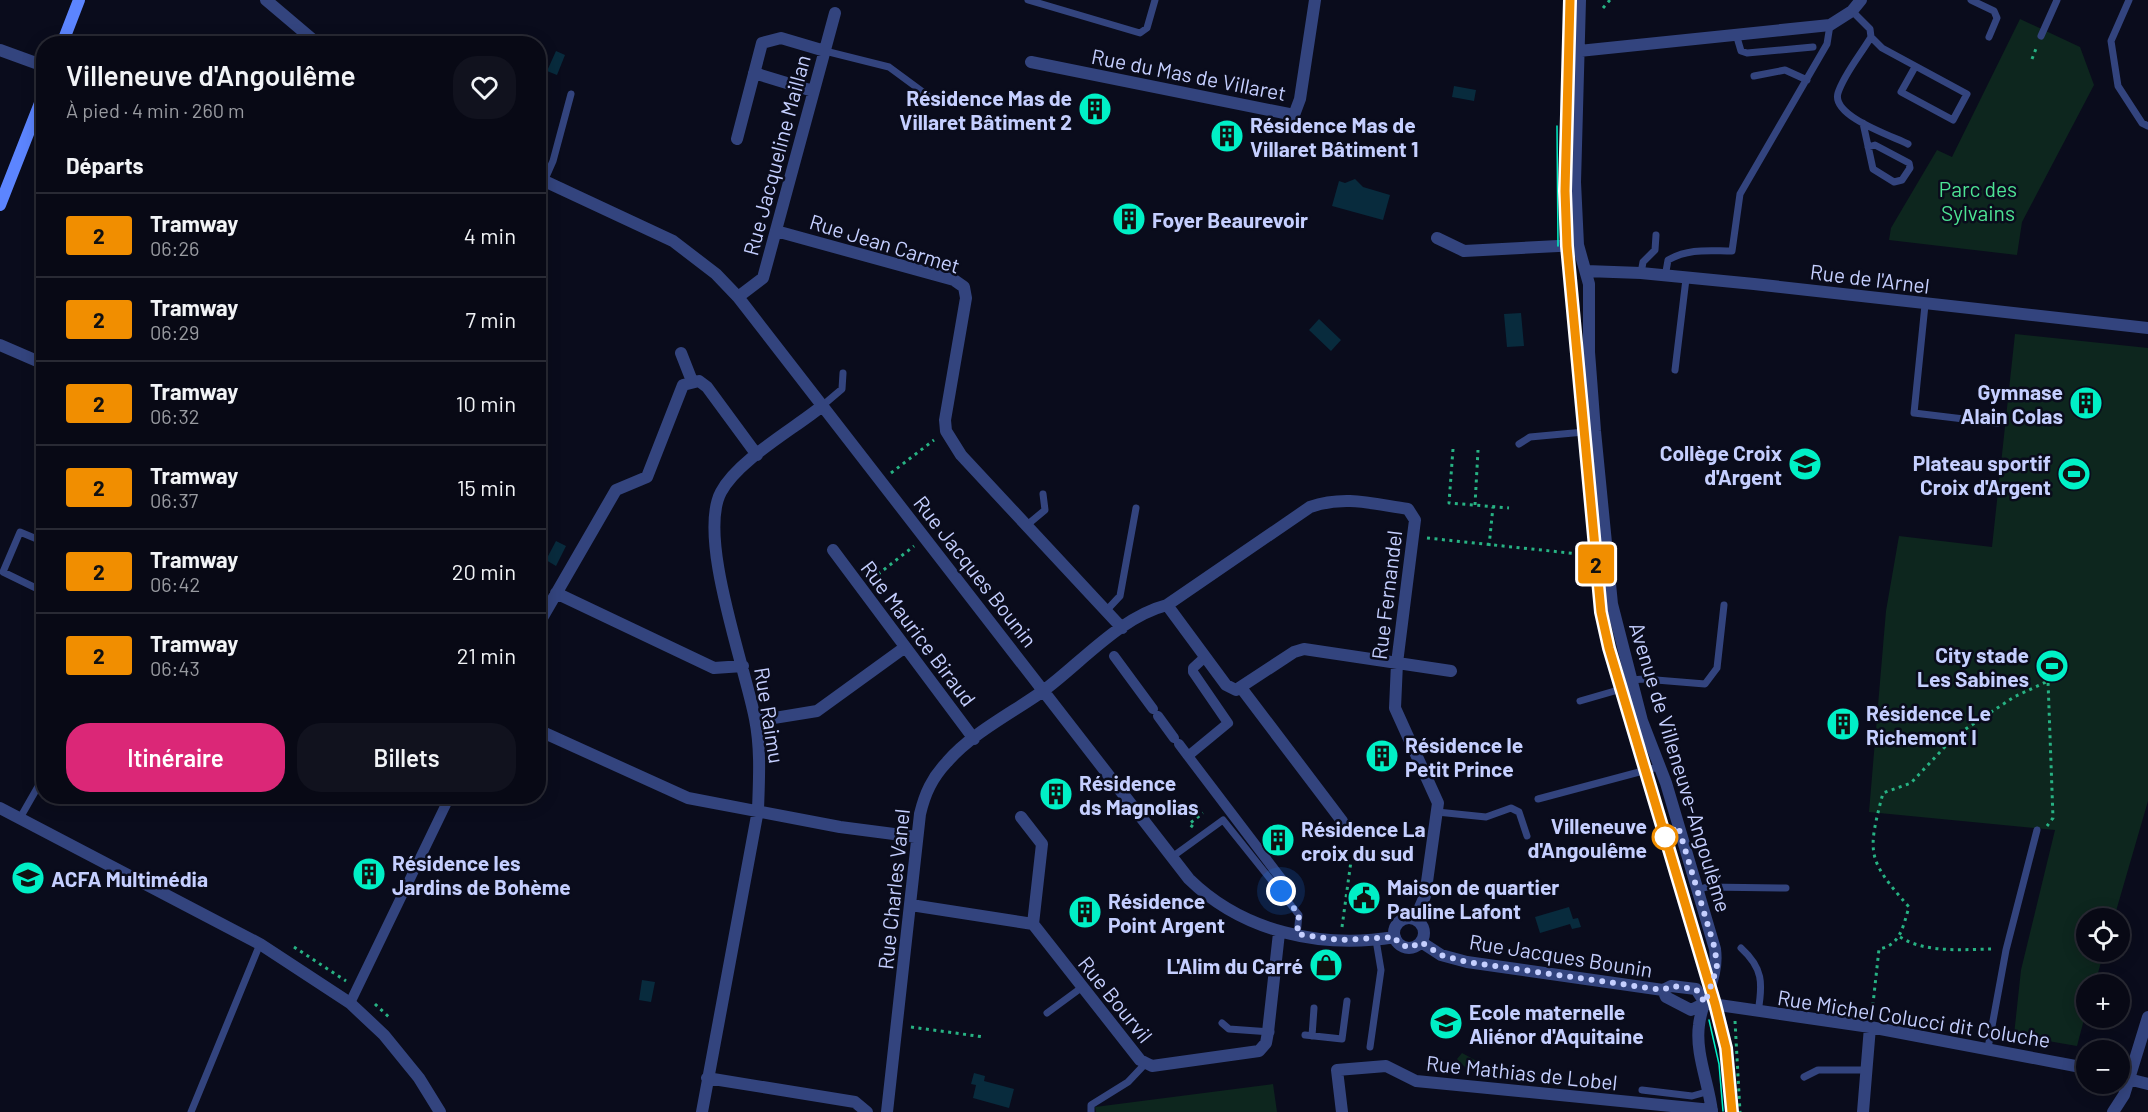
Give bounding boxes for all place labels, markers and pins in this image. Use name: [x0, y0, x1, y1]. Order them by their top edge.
place label: Résidence Mas de Villaret Bâtiment 2: [899, 85, 1072, 134]
building icon: Résidence Mas de Villaret Bâtiment 2: [1077, 91, 1113, 127]
place label: Résidence Mas de Villaret Bâtiment 1: [1250, 112, 1418, 161]
building icon: Résidence Mas de Villaret Bâtiment 1: [1209, 118, 1245, 154]
building icon: Foyer Beaurevoir: [1111, 201, 1147, 237]
place label: Foyer Beaurevoir: [1152, 207, 1308, 232]
place label: Gymnase Alain Colas: [1960, 379, 2063, 428]
building icon: Gymnase Alain Colas: [2068, 385, 2104, 421]
place label: Collège Croix d'Argent: [1660, 440, 1782, 489]
school or university icon: Collège Croix d'Argent: [1787, 446, 1823, 482]
place label: Plateau sportif Croix d'Argent: [1913, 450, 2051, 499]
sports icon: Plateau sportif Croix d'Argent: [2056, 456, 2092, 492]
place label: City stade Les Sabines: [1917, 642, 2029, 691]
sports icon: City stade Les Sabines: [2034, 648, 2070, 684]
place label: Résidence Le Richemont I: [1866, 700, 1991, 749]
building icon: Résidence Le Richemont I: [1825, 706, 1861, 742]
place label: Résidence le Petit Prince: [1405, 732, 1523, 781]
building icon: Résidence le Petit Prince: [1364, 738, 1400, 774]
place label: Résidence ds Magnolias: [1079, 770, 1199, 819]
building icon: Résidence ds Magnolias: [1038, 776, 1074, 812]
place label: Villeneuve d'Angoulême: [1528, 813, 1647, 862]
place label: Résidence La croix du sud: [1301, 816, 1426, 865]
building icon: Résidence La croix du sud: [1260, 822, 1296, 858]
marker: Villeneuve d'Angoulême: [1652, 824, 1678, 850]
place label: Résidence les Jardins de Bohème: [392, 850, 571, 899]
building icon: Résidence les Jardins de Bohème: [351, 856, 387, 892]
school or university icon: ACFA Multimédia: [10, 860, 46, 896]
place label: ACFA Multimédia: [51, 866, 208, 891]
place label: Maison de quartier Pauline Lafont: [1387, 874, 1559, 923]
public building icon: Maison de quartier Pauline Lafont: [1346, 880, 1382, 916]
place label: Résidence Point Argent: [1108, 888, 1225, 937]
building icon: Résidence Point Argent: [1067, 894, 1103, 930]
shop icon: L'Alim du Carré: [1308, 947, 1344, 983]
place label: L'Alim du Carré: [1167, 953, 1303, 978]
place label: Ecole maternelle Aliénor d'Aquitaine: [1469, 999, 1644, 1048]
school or university icon: Ecole maternelle Aliénor d'Aquitaine: [1428, 1005, 1464, 1041]

